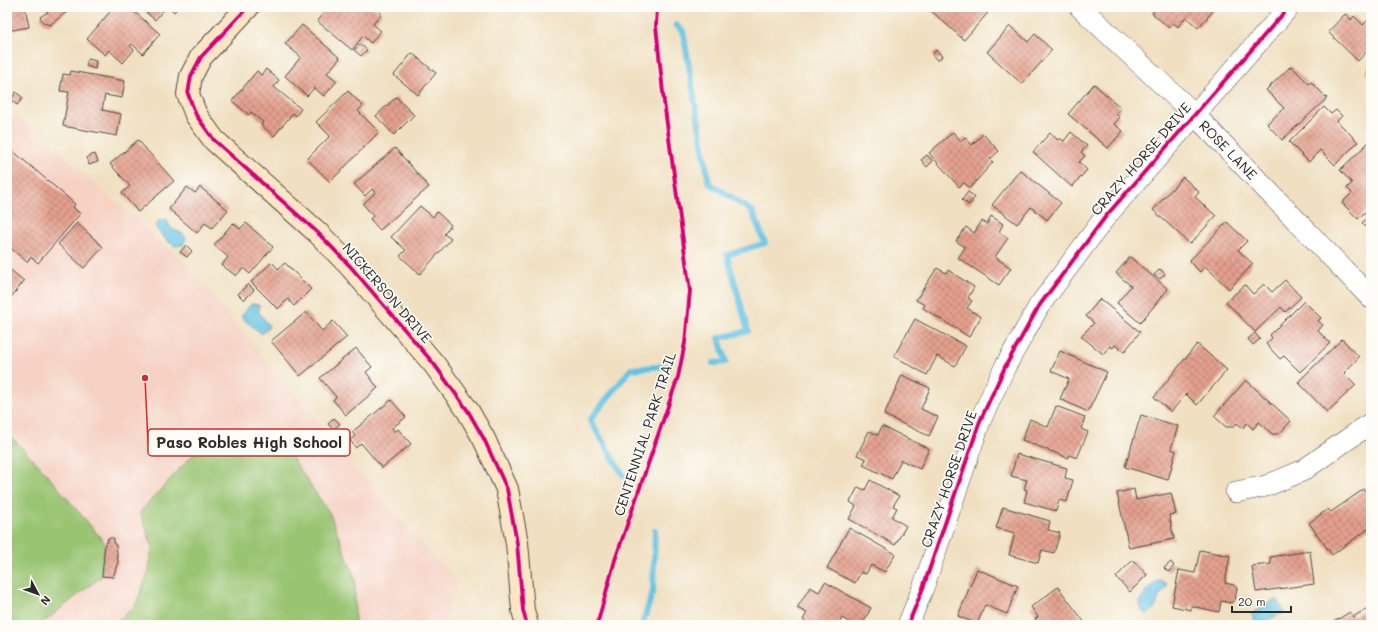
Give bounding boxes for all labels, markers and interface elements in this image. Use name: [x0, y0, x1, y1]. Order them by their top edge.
street label: CRAZY HORSE DRIVE: [1086, 98, 1195, 219]
street label: ROSE LANE: [1195, 116, 1262, 184]
street label: NICKERSON DRIVE: [338, 238, 436, 347]
street label: CENTENNIAL PARK TRAIL: [609, 349, 680, 518]
street label: CRAZY HORSE DRIVE: [916, 408, 981, 550]
callout: Paso Robles High School: [148, 429, 350, 456]
text: Paso Robles High School: [156, 432, 342, 452]
north arrow: [18, 574, 58, 614]
scale bar: [1232, 588, 1291, 614]
text: N: [38, 593, 54, 609]
text: 20 m: [1238, 593, 1266, 609]

